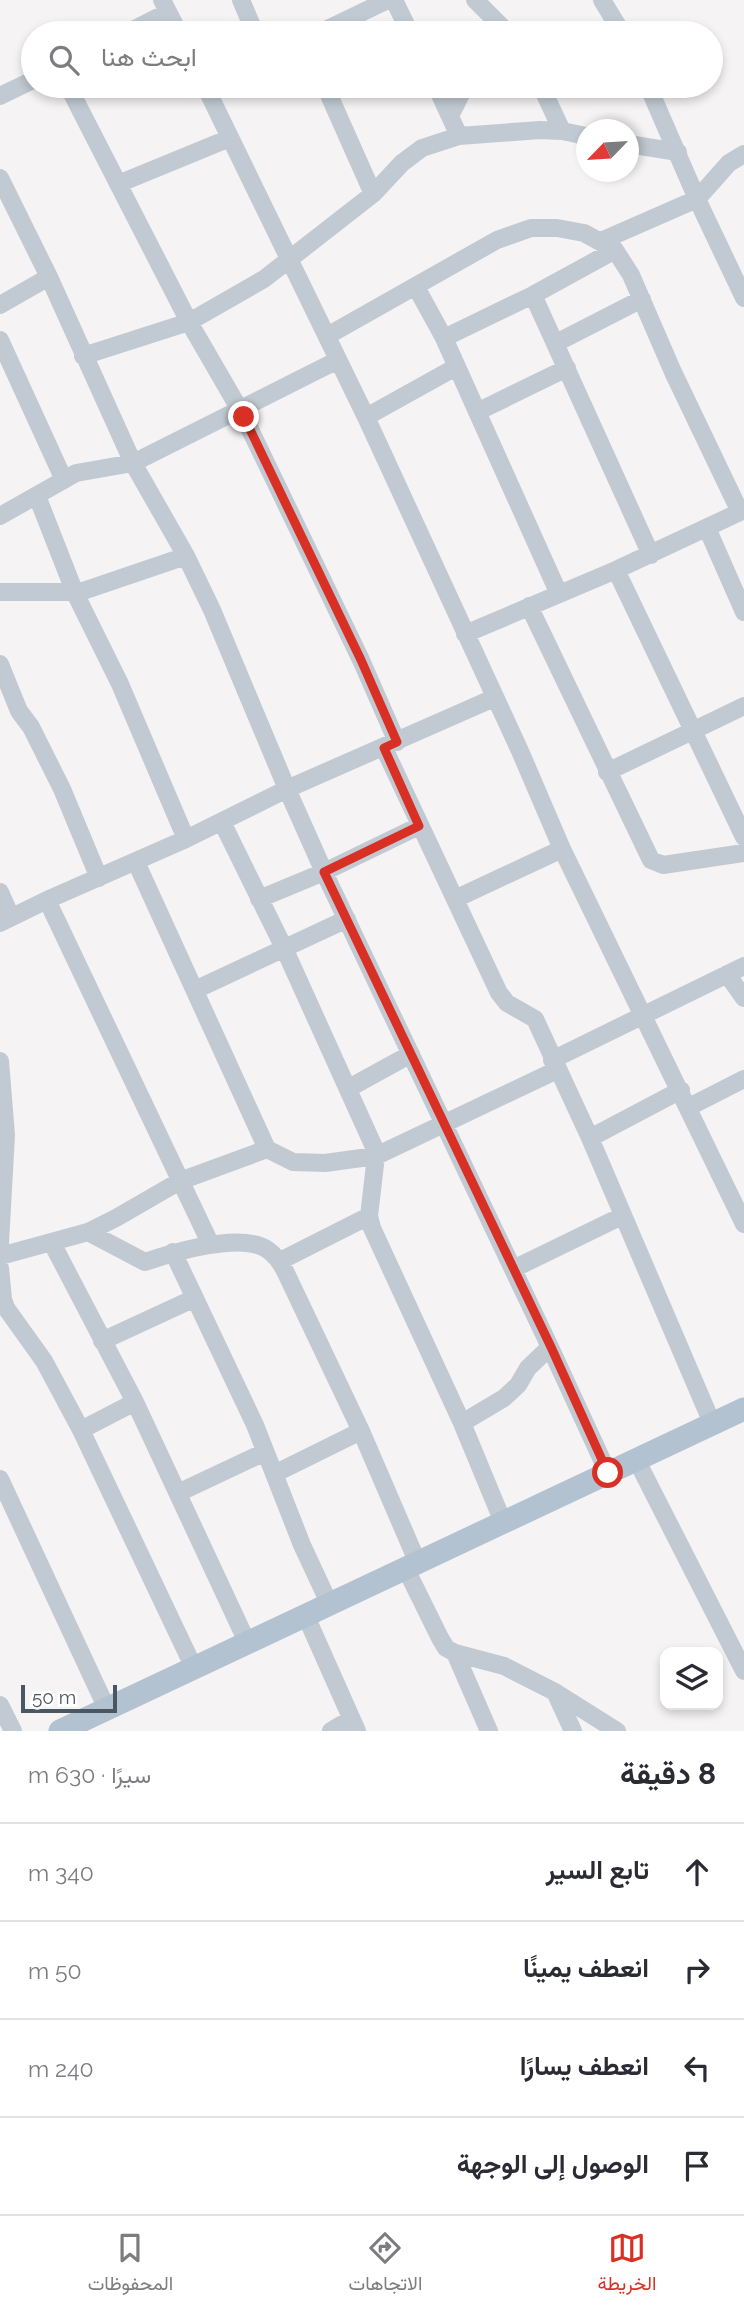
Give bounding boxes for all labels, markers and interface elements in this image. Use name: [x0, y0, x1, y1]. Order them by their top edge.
search box: [21, 21, 723, 98]
icon: search: [45, 41, 83, 79]
text: ابحث هنا: [101, 42, 197, 72]
north arrow: [576, 119, 639, 182]
route end: [228, 401, 259, 432]
route start: [592, 1457, 623, 1488]
map controls: [660, 1647, 723, 1710]
button: layers: [660, 1647, 723, 1710]
scale bar: [21, 1682, 117, 1714]
text: 50 m: [32, 1686, 76, 1708]
text: 8 دقيقة: [620, 1756, 716, 1791]
text: سيرًا · 630 m: [28, 1761, 151, 1788]
icon: ahead: [678, 1853, 716, 1891]
text: تابع السير: [546, 1855, 649, 1885]
text: 340 m: [28, 1859, 94, 1886]
icon: right: [678, 1951, 716, 1989]
text: انعطف يمينًا: [523, 1953, 649, 1983]
text: 50 m: [28, 1957, 82, 1984]
icon: left: [678, 2049, 716, 2087]
text: انعطف يسارًا: [520, 2051, 649, 2081]
text: 240 m: [28, 2055, 94, 2082]
icon: arrive: [678, 2147, 716, 2185]
text: الوصول إلى الوجهة: [457, 2149, 649, 2179]
tab: المحفوظات: [88, 2229, 173, 2300]
tab: الاتجاهات: [349, 2229, 422, 2300]
tab: الخريطة: [598, 2229, 656, 2300]

